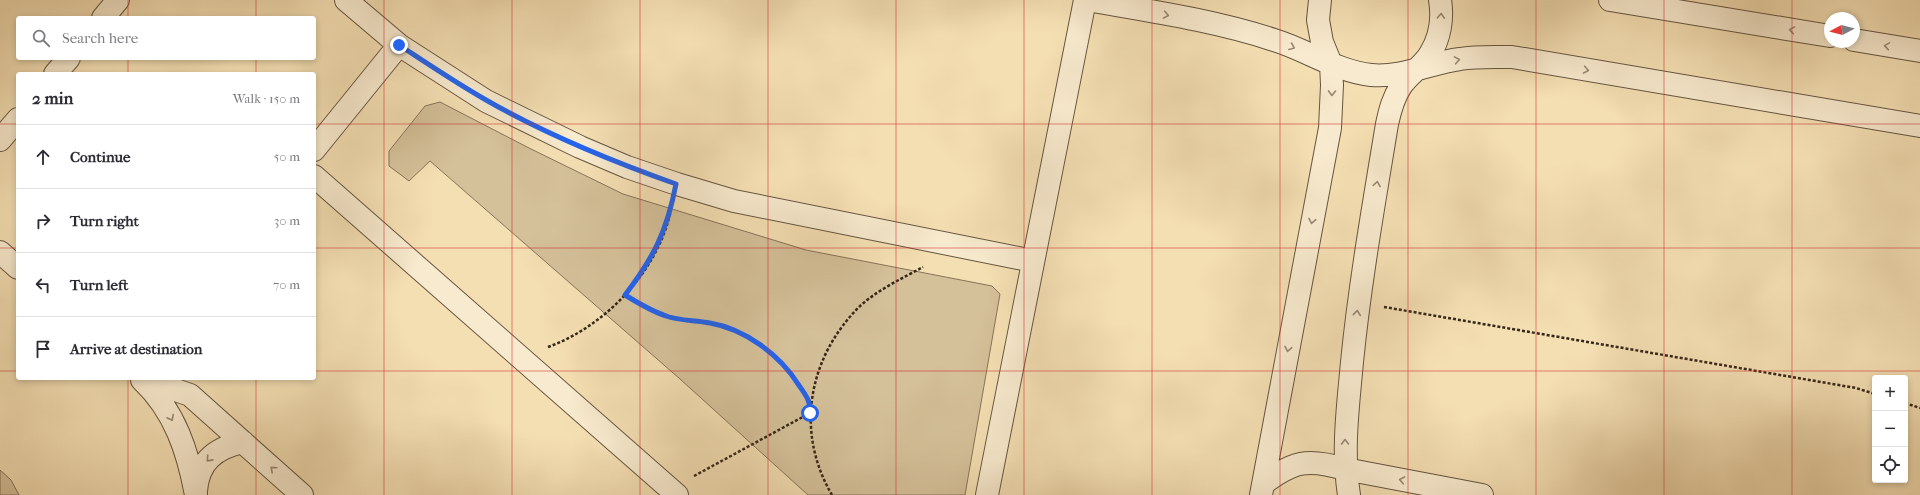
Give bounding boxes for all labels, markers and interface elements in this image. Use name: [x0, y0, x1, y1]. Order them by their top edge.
one-way arrow: [1163, 10, 1169, 18]
north arrow: [1824, 12, 1860, 48]
one-way arrow: [1437, 13, 1445, 19]
search box: [16, 16, 316, 60]
one-way arrow: [1788, 26, 1795, 35]
icon: search: [30, 27, 52, 49]
text: Search here: [62, 29, 138, 47]
route end: [390, 36, 408, 54]
one-way arrow: [1289, 42, 1296, 50]
one-way arrow: [1884, 42, 1890, 51]
one-way arrow: [1454, 56, 1460, 64]
one-way arrow: [1583, 65, 1589, 74]
text: 2 min: [32, 88, 73, 108]
one-way arrow: [1328, 90, 1336, 96]
text: Walk · 150 m: [233, 91, 300, 106]
icon: ahead: [32, 146, 54, 168]
text: Continue: [70, 148, 130, 166]
text: 50 m: [274, 149, 300, 164]
one-way arrow: [1372, 181, 1381, 188]
icon: right: [32, 210, 54, 232]
text: Turn right: [70, 212, 139, 230]
text: 30 m: [274, 213, 300, 228]
one-way arrow: [1308, 218, 1317, 224]
icon: left: [32, 274, 54, 296]
text: Turn left: [70, 276, 128, 294]
text: 70 m: [273, 277, 300, 292]
one-way arrow: [1352, 310, 1361, 316]
icon: arrive: [32, 338, 54, 360]
text: Arrive at destination: [70, 340, 202, 358]
one-way arrow: [1284, 346, 1293, 352]
map controls: [1872, 375, 1908, 483]
button: +: [1872, 375, 1908, 411]
route start: [801, 404, 819, 422]
button: −: [1872, 411, 1908, 447]
one-way arrow: [166, 414, 174, 422]
one-way arrow: [1341, 439, 1349, 445]
button: locate: [1872, 447, 1908, 483]
one-way arrow: [206, 454, 214, 462]
one-way arrow: [270, 466, 278, 474]
one-way arrow: [1399, 476, 1405, 484]

